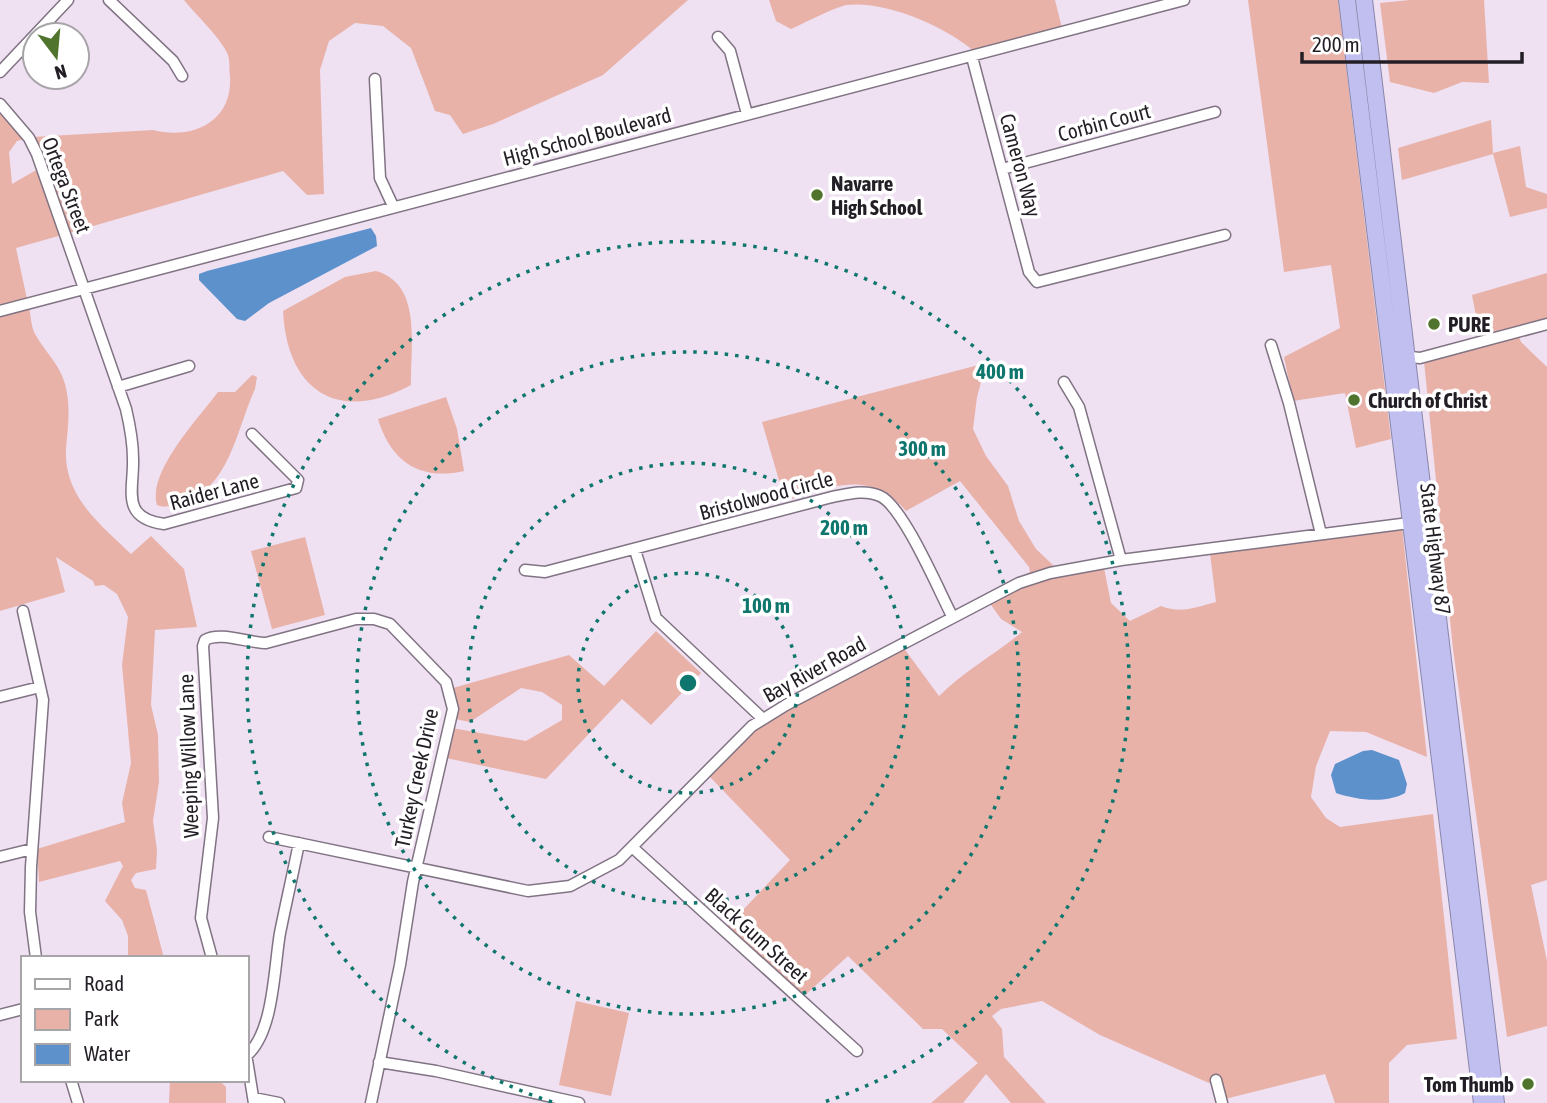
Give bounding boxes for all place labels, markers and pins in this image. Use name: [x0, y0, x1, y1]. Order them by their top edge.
place label: Navarre High School: [831, 171, 923, 219]
marker: Navarre High School: [809, 187, 825, 203]
place label: PURE: [1448, 312, 1490, 336]
marker: PURE: [1426, 316, 1442, 332]
place label: Church of Christ: [1368, 388, 1487, 412]
marker: Church of Christ: [1346, 392, 1362, 408]
centre of rings: [676, 671, 700, 695]
place label: Tom Thumb: [1424, 1072, 1514, 1096]
marker: Tom Thumb: [1520, 1076, 1536, 1092]

